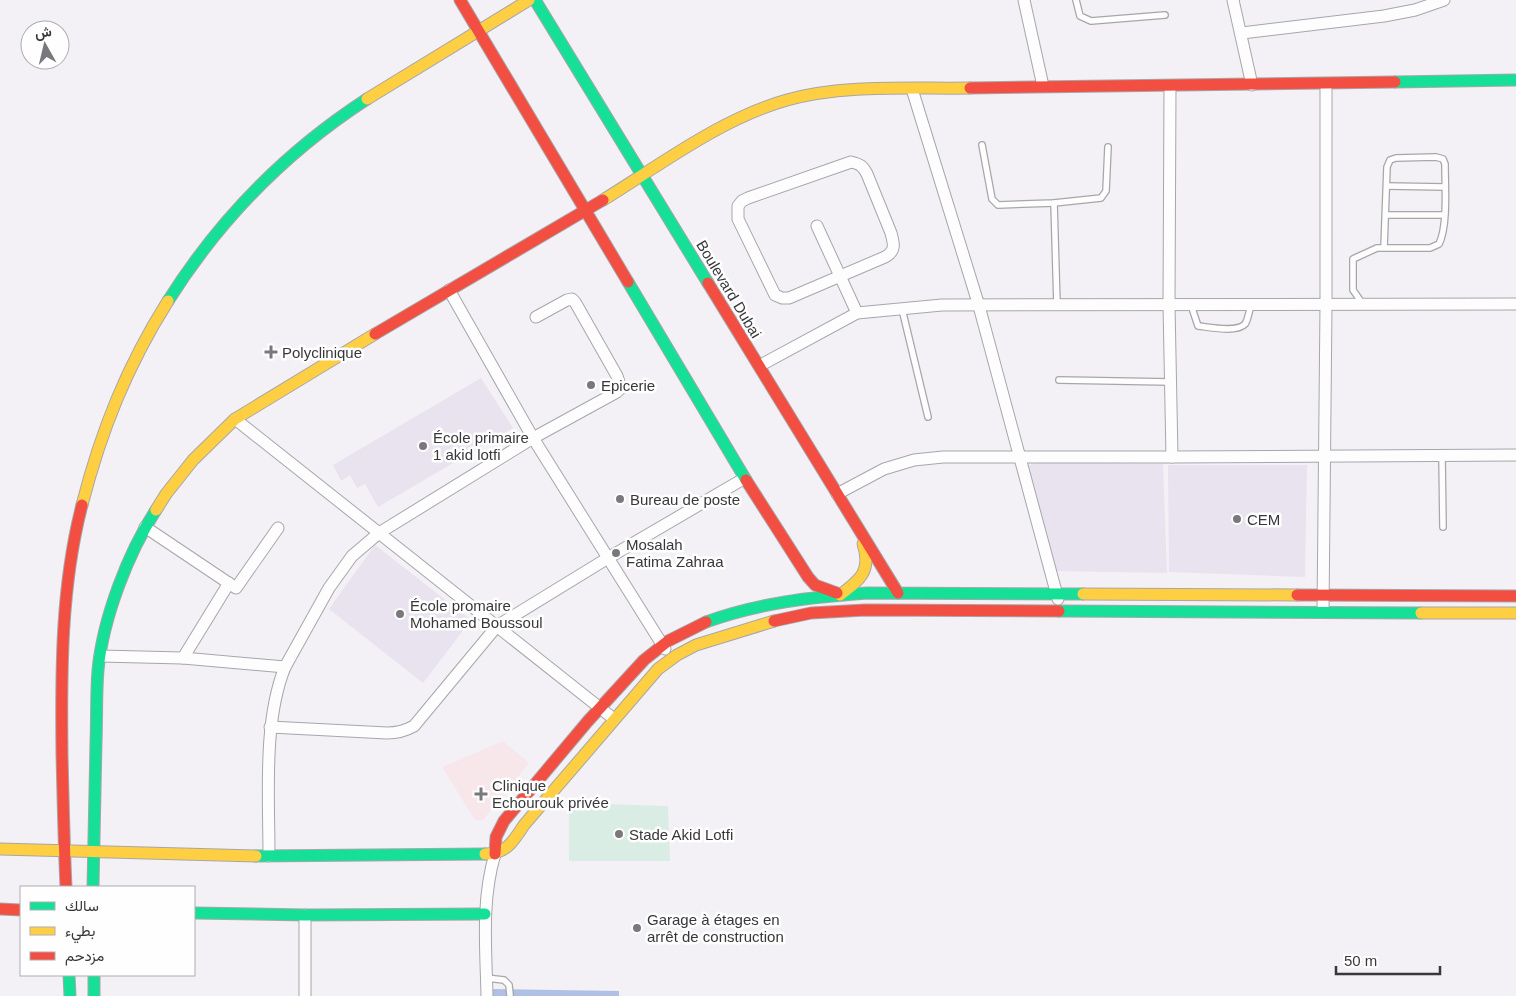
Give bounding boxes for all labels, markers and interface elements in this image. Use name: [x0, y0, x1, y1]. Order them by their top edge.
north arrow: [20, 20, 70, 70]
text: ش: [34, 23, 53, 42]
street label: Boulevard Dubai: [693, 237, 765, 341]
place label: Polyclinique: [282, 344, 362, 361]
marker: Polyclinique: [264, 345, 278, 359]
place label: Epicerie: [601, 377, 655, 394]
marker: Epicerie: [585, 379, 597, 391]
place label: École primaire 1 akid lotfi: [433, 429, 529, 463]
marker: École primaire 1 akid lotfi: [417, 440, 429, 452]
place label: Bureau de poste: [630, 491, 740, 508]
marker: Bureau de poste: [614, 493, 626, 505]
place label: CEM: [1247, 511, 1280, 528]
marker: CEM: [1231, 513, 1243, 525]
place label: Mosalah Fatima Zahraa: [626, 536, 724, 570]
marker: Mosalah Fatima Zahraa: [610, 547, 622, 559]
place label: École promaire Mohamed Boussoul: [410, 597, 543, 631]
marker: École promaire Mohamed Boussoul: [394, 608, 406, 620]
place label: Clinique Echourouk privée: [492, 777, 609, 811]
marker: Clinique Echourouk privée: [474, 787, 488, 801]
place label: Stade Akid Lotfi: [629, 826, 733, 843]
marker: Stade Akid Lotfi: [613, 828, 625, 840]
legend: [20, 886, 195, 976]
text: سالك: [65, 897, 99, 914]
place label: Garage à étages en arrêt de construction: [647, 911, 784, 945]
text: بطيء: [65, 922, 95, 944]
marker: Garage à étages en arrêt de construction: [631, 922, 643, 934]
scale bar: [1336, 944, 1440, 976]
text: مزدحم: [65, 947, 104, 966]
text: 50 m: [1344, 952, 1377, 969]

